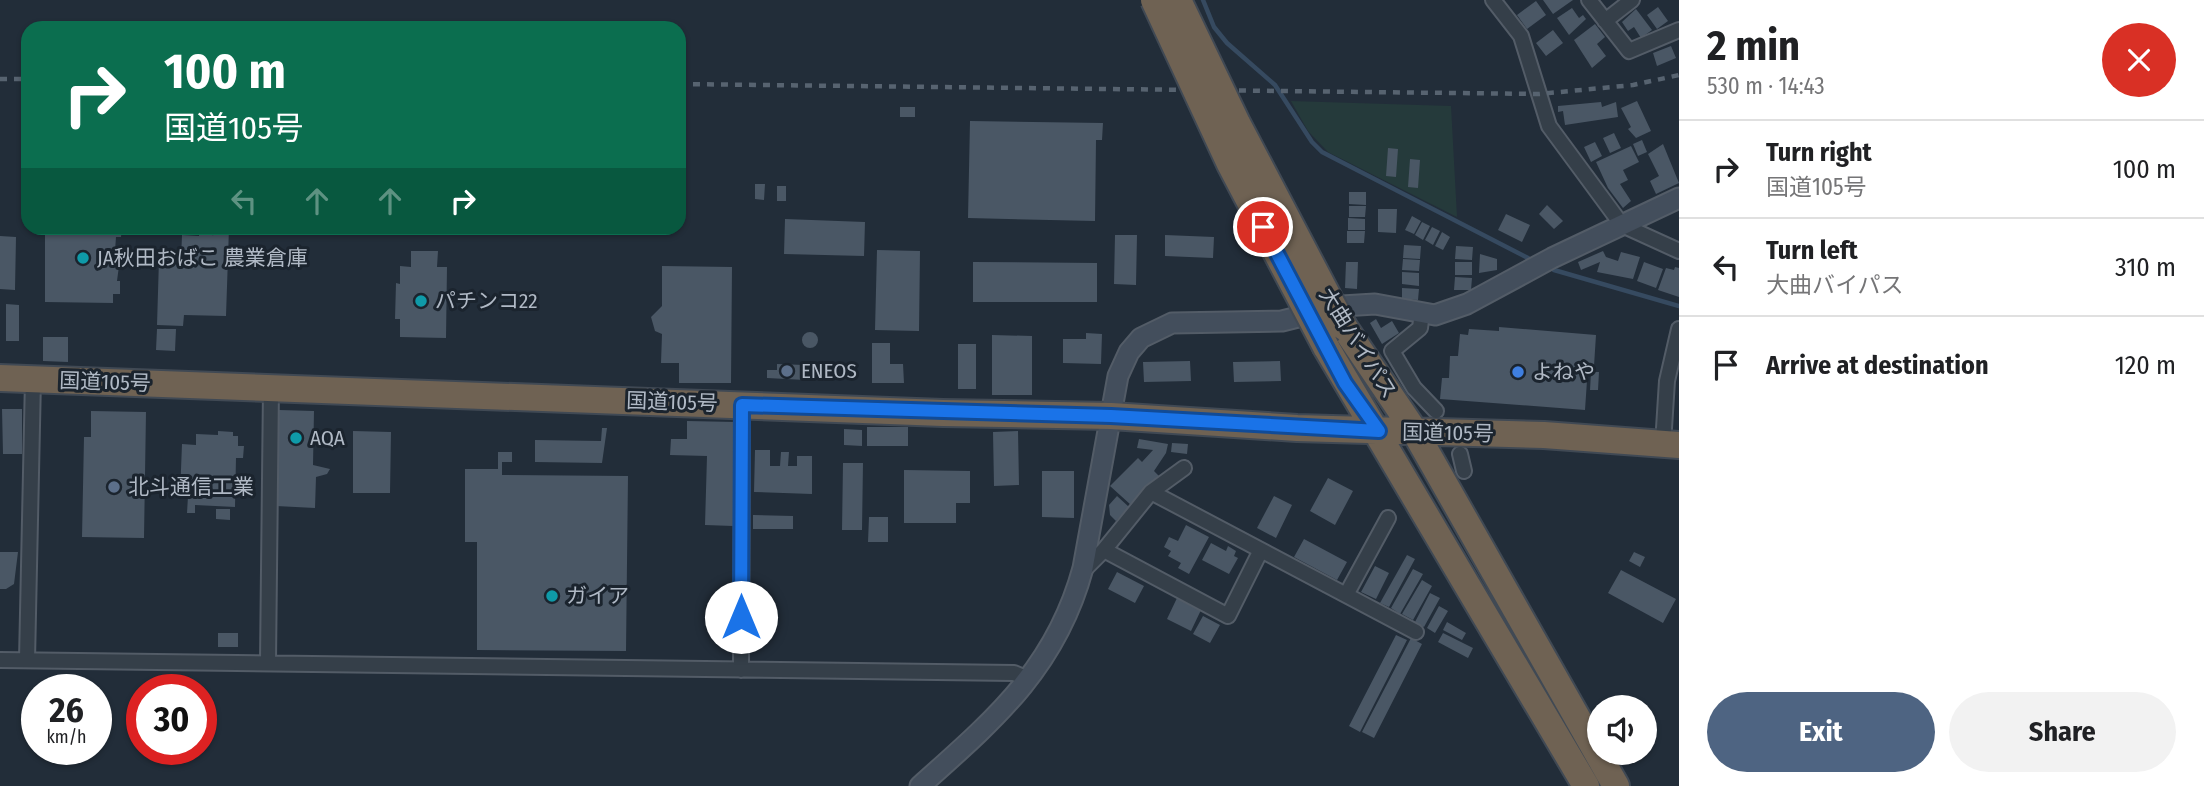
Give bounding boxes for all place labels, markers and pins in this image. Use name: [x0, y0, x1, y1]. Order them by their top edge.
pin: [1233, 197, 1293, 257]
place label: JA秋田おばこ 農業倉庫: [97, 245, 308, 271]
marker: JA秋田おばこ 農業倉庫: [75, 250, 91, 266]
place label: パチンコ22: [435, 288, 538, 314]
marker: パチンコ22: [413, 293, 429, 309]
place label: ENEOS: [801, 358, 857, 384]
place label: よねや: [1532, 359, 1595, 385]
marker: ENEOS: [779, 363, 795, 379]
marker: よねや: [1510, 364, 1526, 380]
place label: AQA: [310, 425, 345, 451]
marker: AQA: [288, 430, 304, 446]
place label: 北斗通信工業: [128, 474, 254, 500]
marker: 北斗通信工業: [106, 479, 122, 495]
place label: ガイア: [566, 583, 629, 609]
marker: ガイア: [544, 588, 560, 604]

